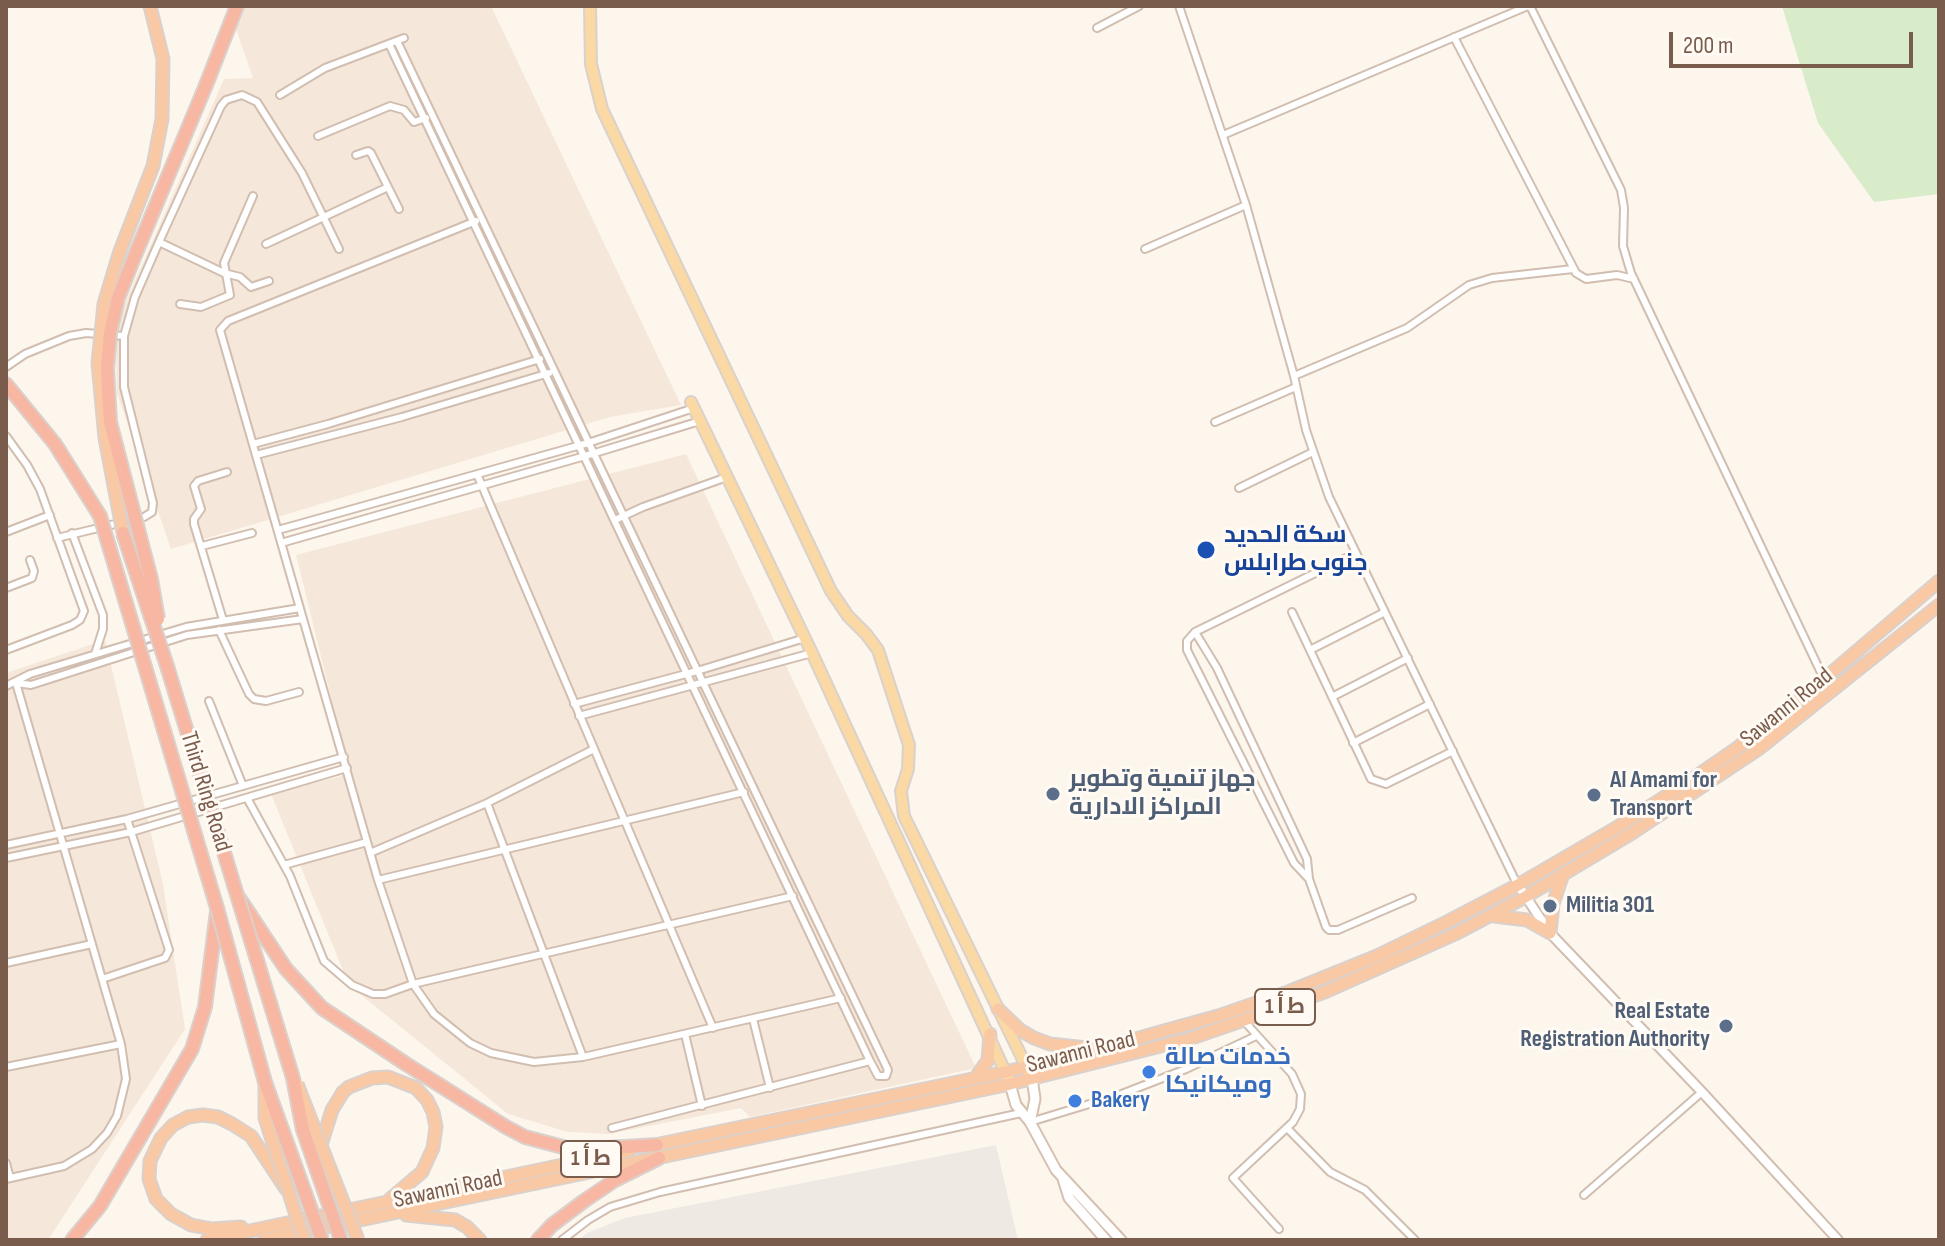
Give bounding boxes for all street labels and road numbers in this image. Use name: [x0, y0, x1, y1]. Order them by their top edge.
street label: Sawanni Road: [1735, 662, 1839, 754]
street label: Third Ring Road: [173, 729, 237, 855]
road number: ط أ 1: [1255, 989, 1315, 1025]
street label: Sawanni Road: [1024, 1026, 1138, 1080]
road number: ط أ 1: [561, 1141, 621, 1177]
street label: Sawanni Road: [391, 1164, 505, 1216]

